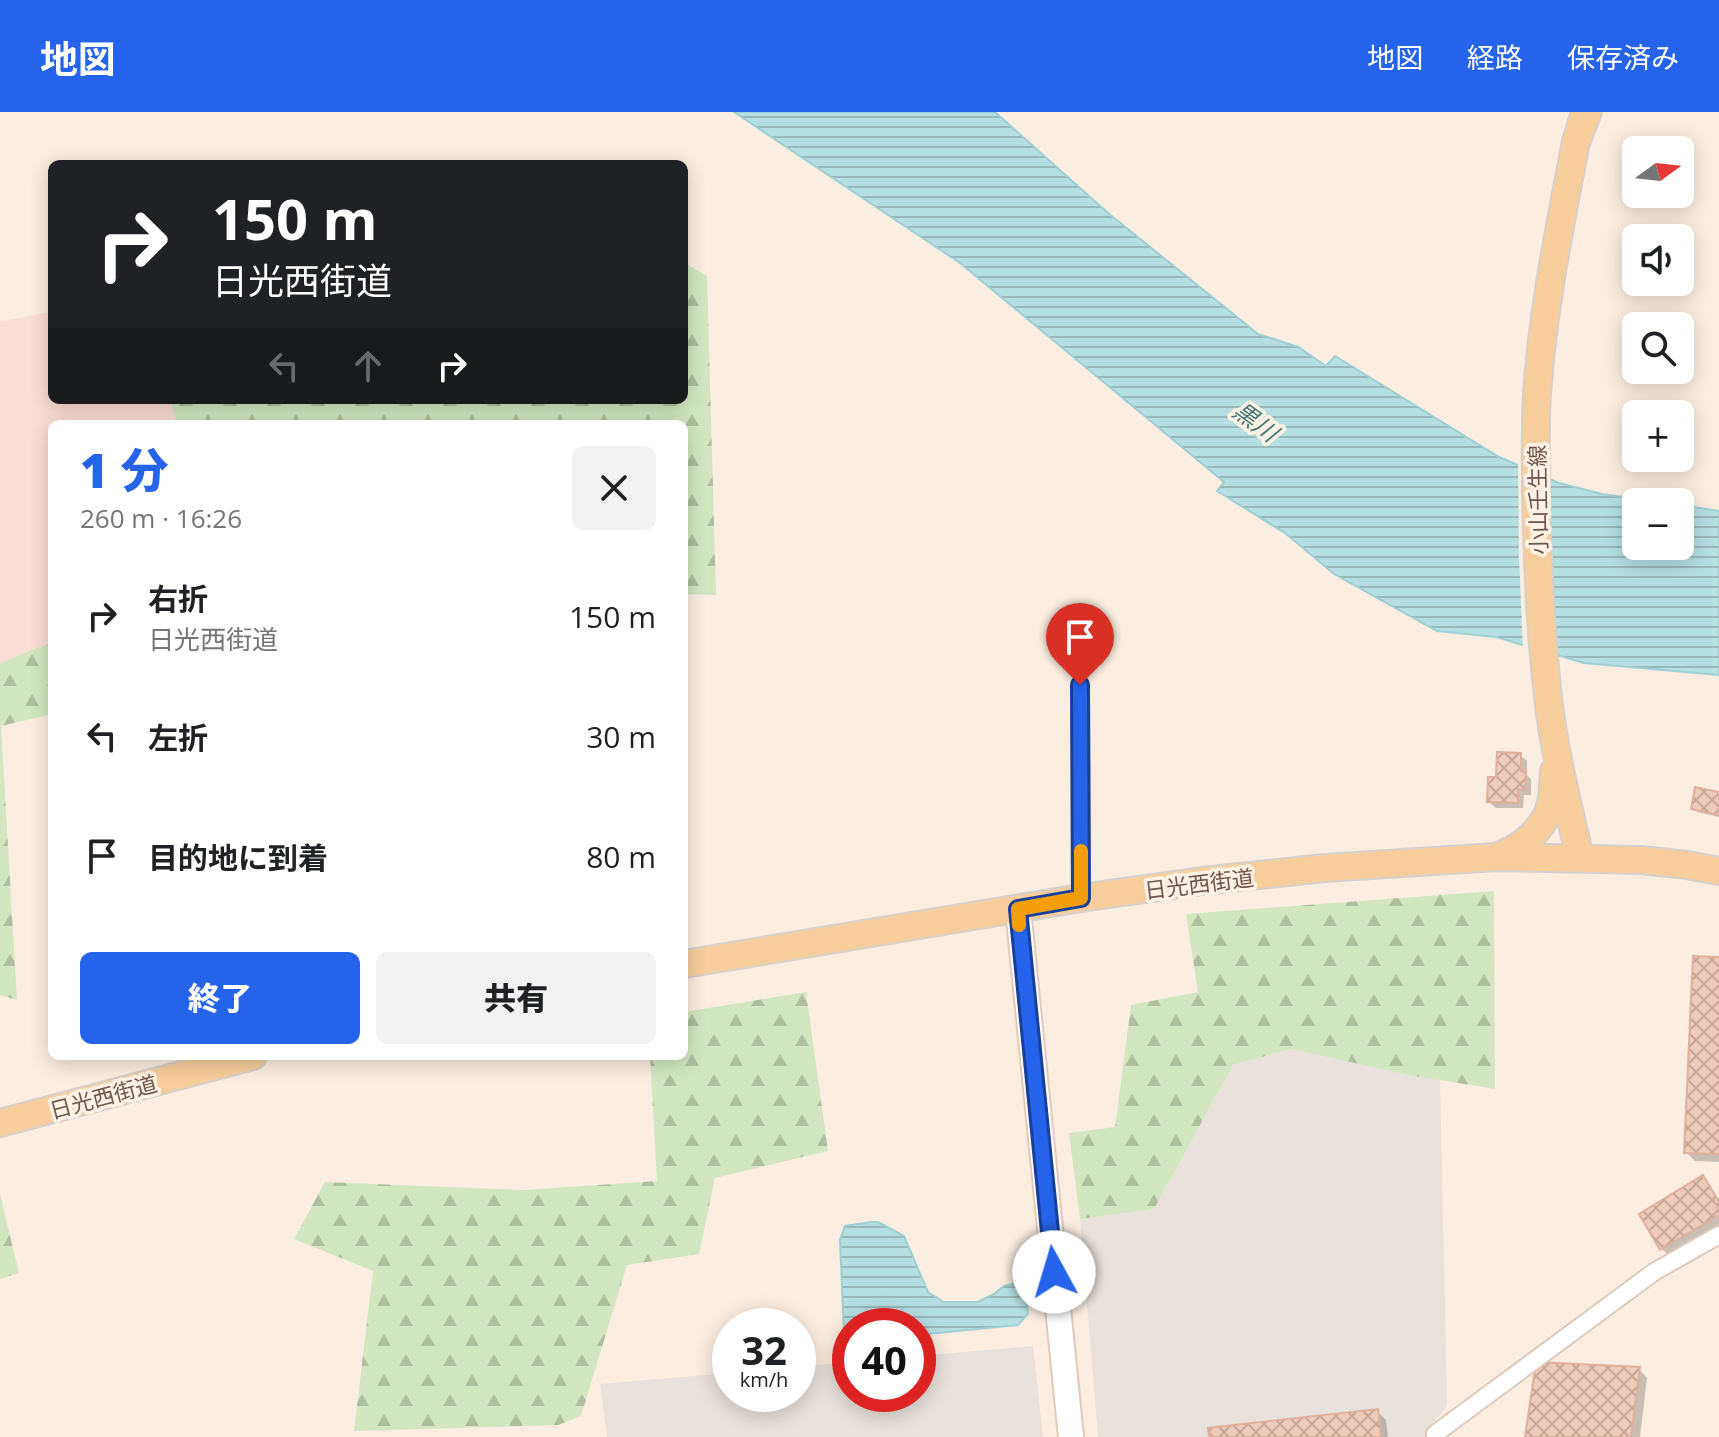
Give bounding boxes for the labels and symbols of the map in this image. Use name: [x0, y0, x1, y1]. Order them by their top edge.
north arrow: [1622, 136, 1694, 208]
water label: 黒川: [1227, 394, 1288, 450]
street label: 小山壬生線: [1521, 445, 1553, 555]
pin: [1046, 603, 1114, 685]
street label: 日光西街道: [1143, 861, 1255, 905]
street label: 日光西街道: [46, 1067, 160, 1125]
position arrow: [1012, 1230, 1096, 1314]
speed limit sign: 40: [832, 1308, 936, 1412]

